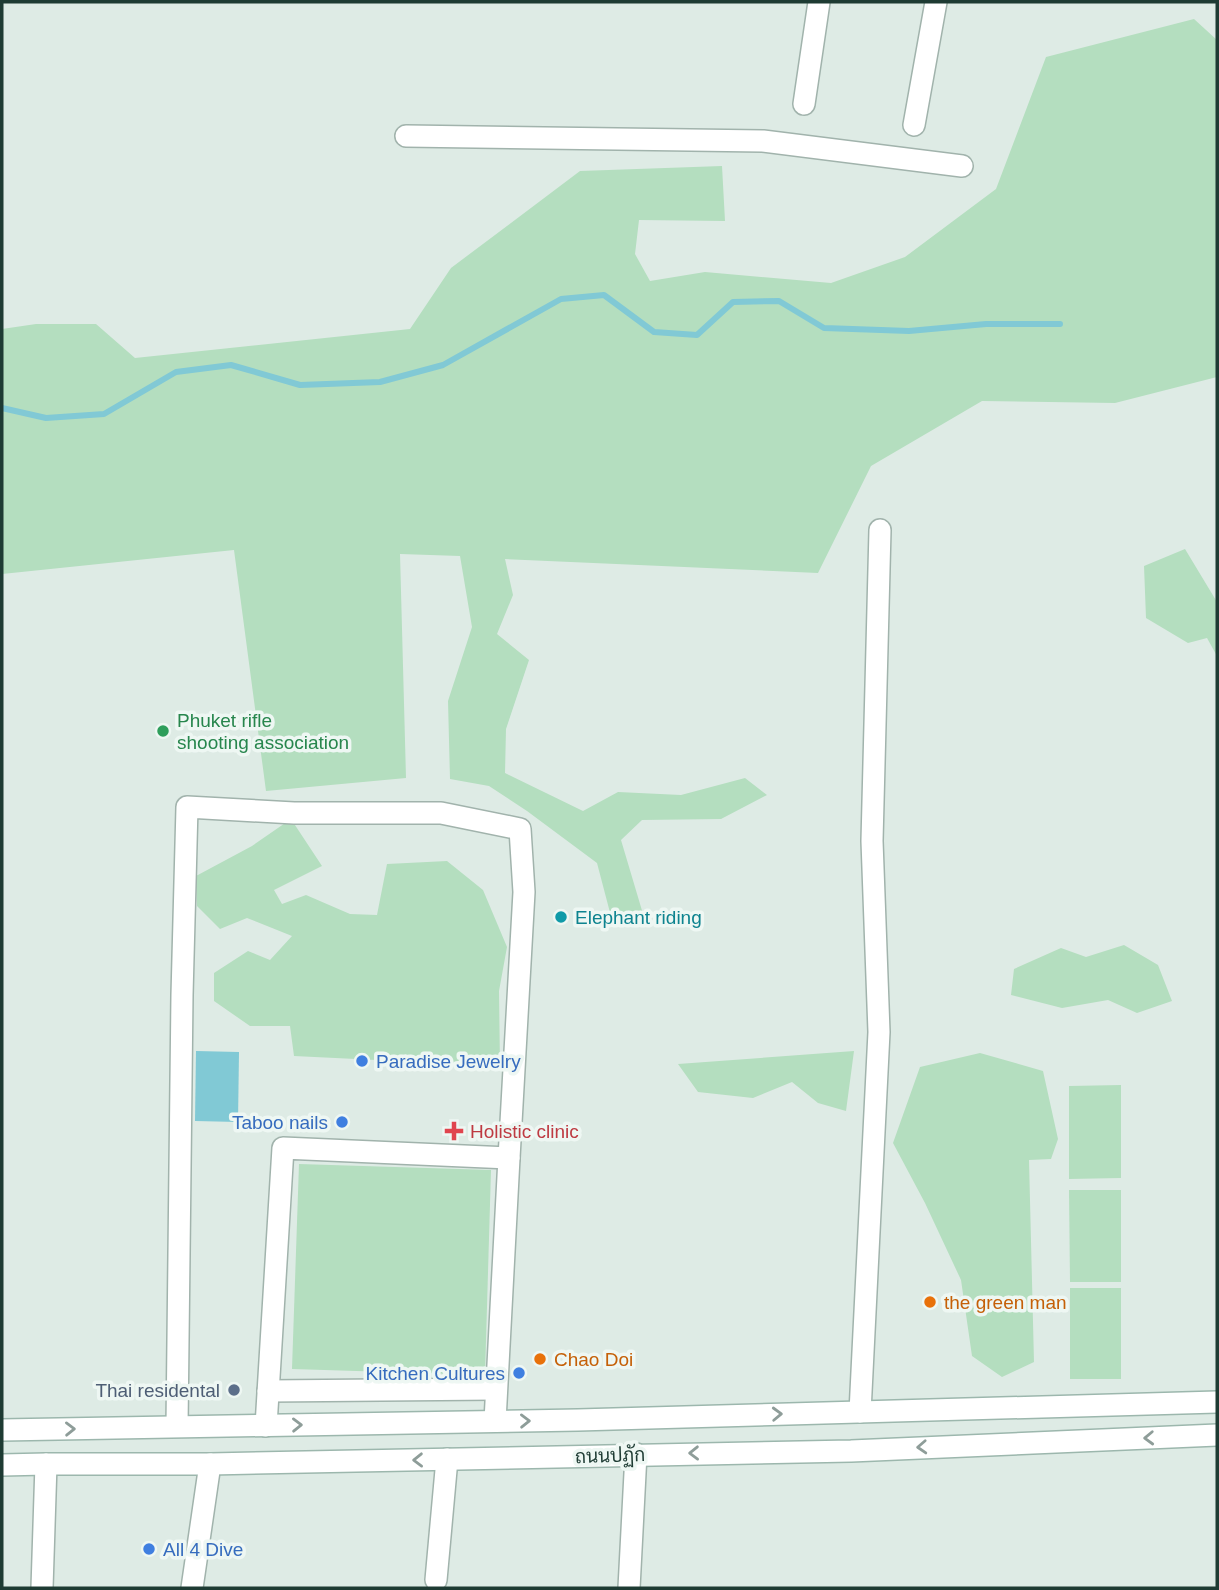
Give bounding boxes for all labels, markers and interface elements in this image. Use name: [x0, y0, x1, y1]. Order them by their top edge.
place label: Phuket rifle shooting association: [177, 710, 349, 753]
marker: Phuket rifle shooting association: [155, 723, 171, 739]
place label: Elephant riding: [575, 907, 702, 928]
marker: Elephant riding: [553, 909, 569, 925]
place label: Paradise Jewelry: [376, 1051, 521, 1072]
marker: Paradise Jewelry: [354, 1053, 370, 1069]
place label: Taboo nails: [232, 1112, 328, 1133]
marker: Taboo nails: [334, 1114, 350, 1130]
marker: Holistic clinic: [444, 1121, 464, 1141]
place label: Holistic clinic: [470, 1121, 579, 1142]
place label: the green man: [944, 1292, 1067, 1313]
marker: the green man: [922, 1294, 938, 1310]
place label: Chao Doi: [554, 1349, 633, 1370]
marker: Chao Doi: [532, 1351, 548, 1367]
place label: Kitchen Cultures: [366, 1363, 505, 1384]
marker: Kitchen Cultures: [511, 1365, 527, 1381]
place label: Thai residental: [95, 1380, 220, 1401]
marker: Thai residental: [226, 1382, 242, 1398]
one-way arrow: [772, 1407, 783, 1422]
one-way arrow: [520, 1413, 531, 1429]
one-way arrow: [292, 1418, 303, 1433]
one-way arrow: [65, 1421, 76, 1436]
one-way arrow: [1143, 1431, 1154, 1446]
one-way arrow: [916, 1440, 927, 1455]
street label: ถนนปฏัก: [575, 1444, 646, 1469]
one-way arrow: [689, 1445, 699, 1461]
one-way arrow: [412, 1452, 423, 1467]
place label: All 4 Dive: [163, 1539, 243, 1560]
marker: All 4 Dive: [141, 1541, 157, 1557]

